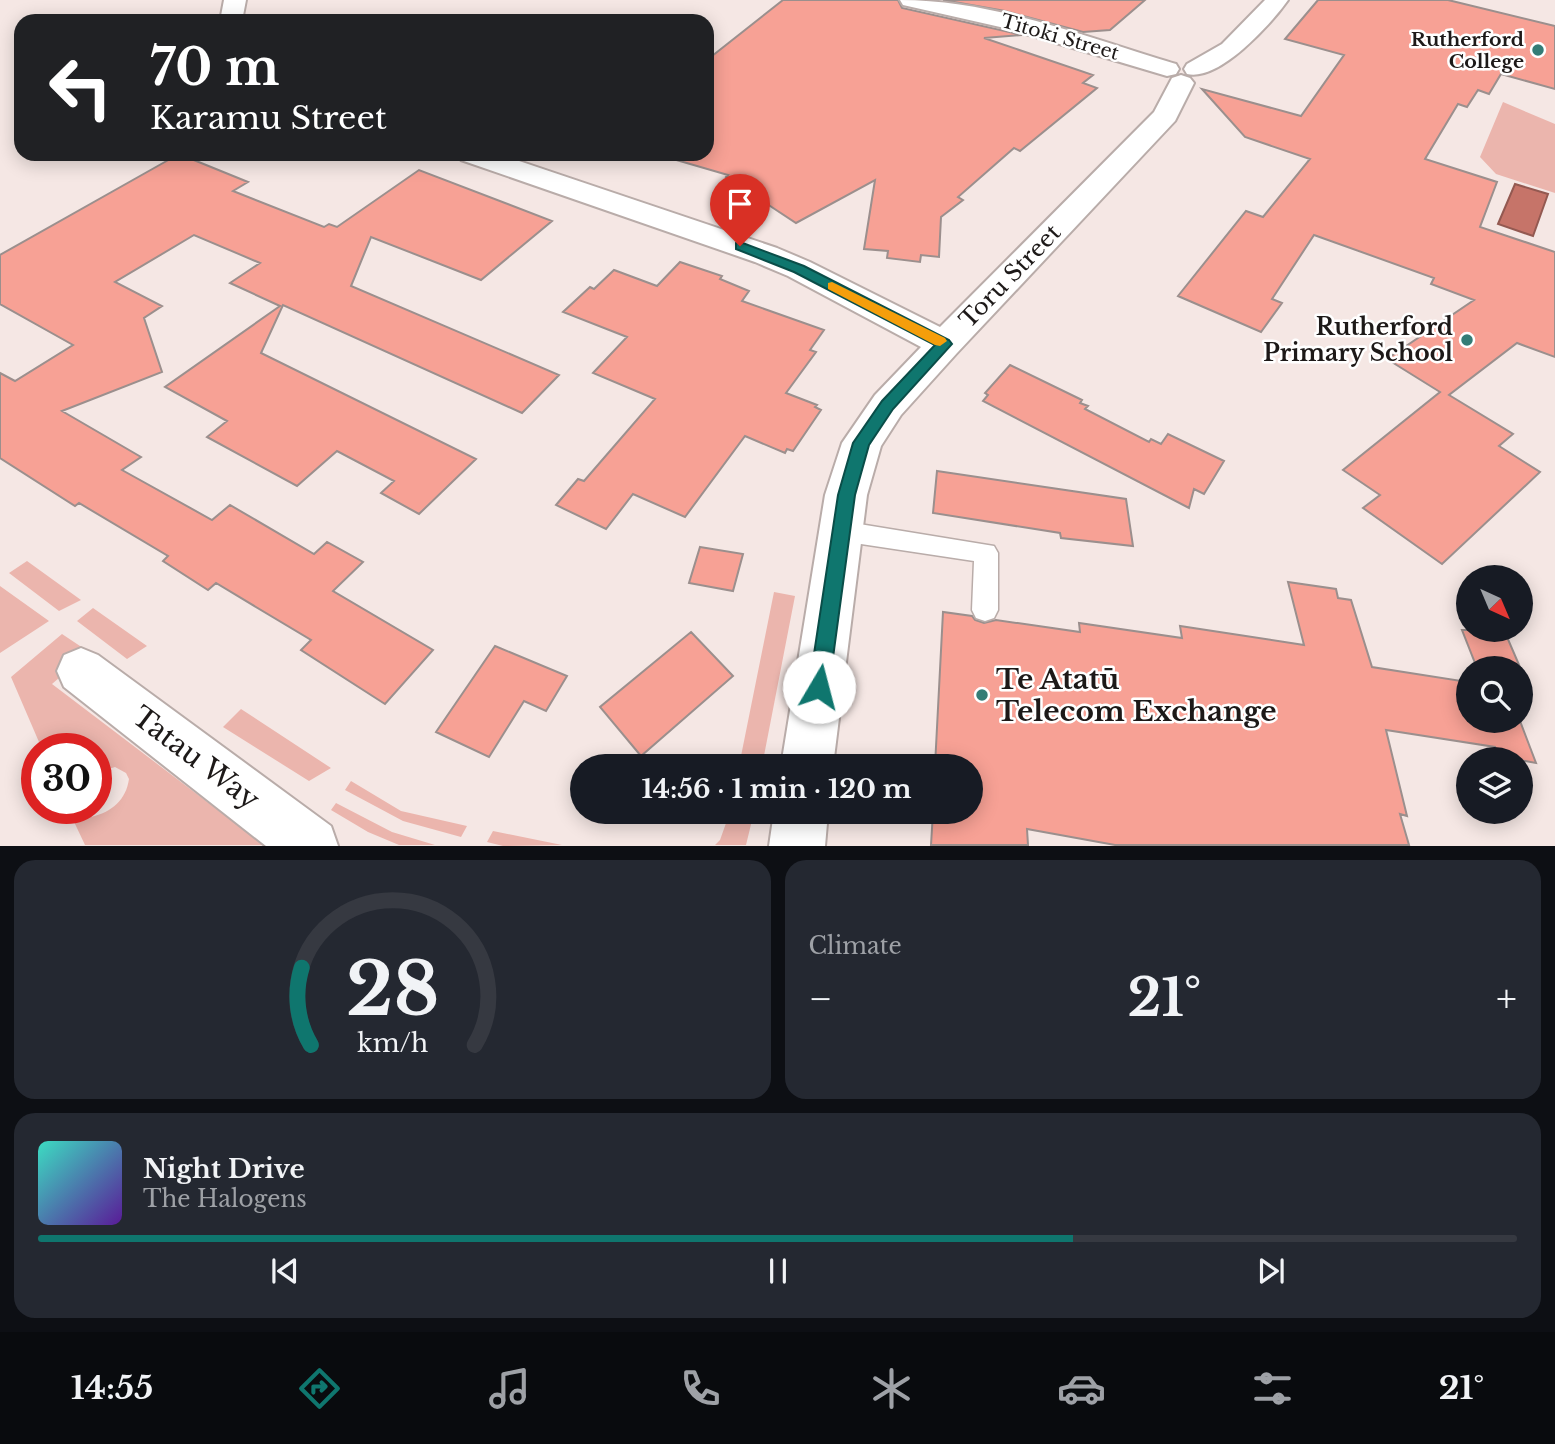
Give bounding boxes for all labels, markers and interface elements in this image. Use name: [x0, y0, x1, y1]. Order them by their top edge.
street label: Titoki Street: [998, 9, 1122, 65]
place label: Rutherford College: [1411, 28, 1524, 73]
text: 70 m: [150, 37, 280, 98]
icon: left: [35, 42, 126, 133]
marker: Rutherford College: [1530, 42, 1546, 58]
text: Karamu Street: [150, 98, 387, 138]
pin: [710, 174, 770, 246]
icon: arrive: [721, 185, 759, 223]
street label: Toru Street: [954, 218, 1067, 334]
place label: Rutherford Primary School: [1263, 313, 1453, 367]
marker: Rutherford Primary School: [1459, 332, 1475, 348]
north arrow: [1456, 565, 1533, 642]
map controls: [1456, 565, 1533, 824]
position arrow: [782, 650, 856, 724]
button: search: [1456, 656, 1533, 733]
place label: Te Atatū Telecom Exchange: [996, 662, 1277, 729]
marker: Te Atatū Telecom Exchange: [974, 687, 990, 703]
street label: Tatau Way: [126, 699, 267, 817]
speed limit sign: 30: [21, 733, 112, 824]
button: layers: [1456, 747, 1533, 824]
text: 14:56 · 1 min · 120 m: [641, 773, 912, 805]
text: Climate: [809, 932, 902, 960]
text: 28: [345, 945, 439, 1036]
text: 21°: [1127, 966, 1201, 1030]
text: −: [809, 975, 833, 1022]
text: +: [1496, 975, 1517, 1022]
text: km/h: [357, 1028, 428, 1059]
text: Night Drive: [143, 1153, 305, 1185]
text: The Halogens: [143, 1185, 307, 1213]
icon: previous: [266, 1252, 304, 1290]
icon: pause: [759, 1252, 797, 1290]
icon: next: [1252, 1252, 1290, 1290]
icon: directions: [295, 1364, 344, 1413]
icon: music: [485, 1364, 534, 1413]
icon: phone: [676, 1364, 725, 1413]
icon: climate: [867, 1364, 916, 1413]
icon: car: [1057, 1364, 1106, 1413]
icon: filters: [1248, 1364, 1297, 1413]
text: 14:55: [71, 1368, 153, 1408]
text: 21°: [1439, 1368, 1484, 1408]

